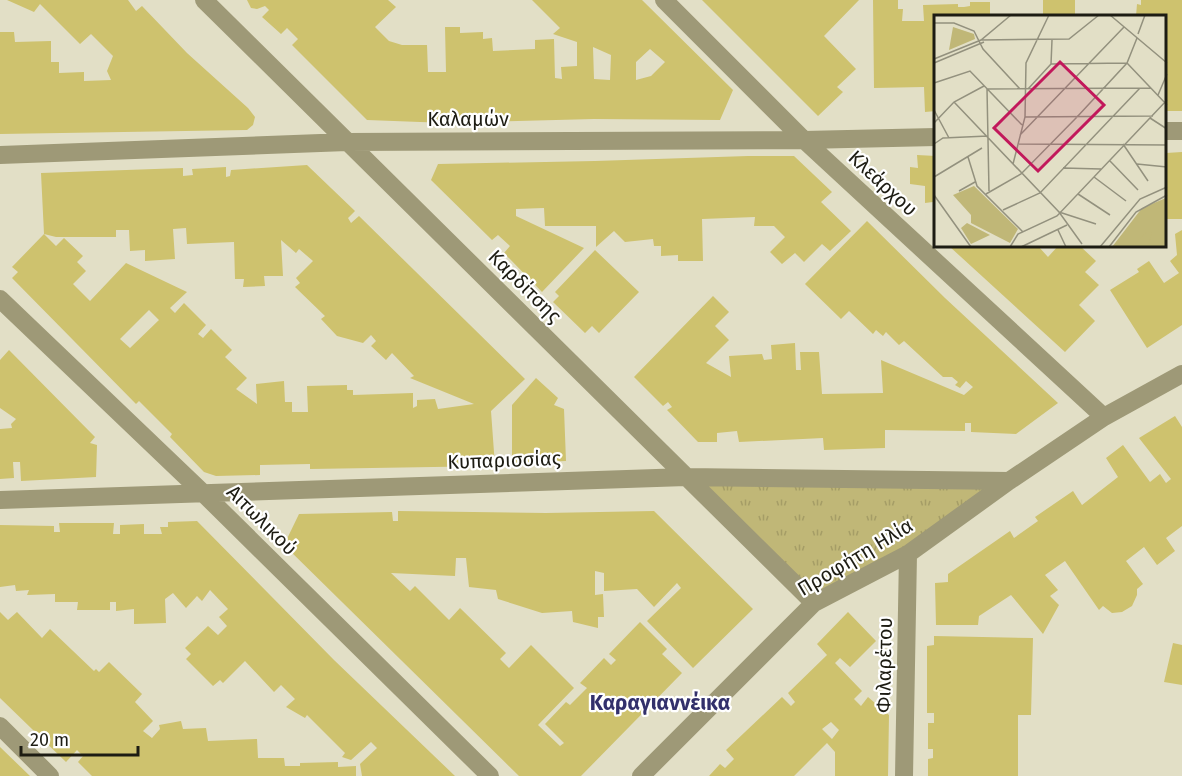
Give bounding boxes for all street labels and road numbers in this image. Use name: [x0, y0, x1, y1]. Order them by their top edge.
street label: Καλαμών: [427, 107, 509, 131]
street label: Κλεάρχου: [844, 145, 922, 221]
street label: Καρδίτσης: [483, 244, 567, 328]
street label: Κυπαρισσίας: [447, 446, 561, 474]
street label: Αιτωλικού: [222, 480, 302, 560]
street label: Προφήτη Ηλία: [793, 513, 917, 601]
street label: Φιλαρέτου: [871, 617, 897, 713]

